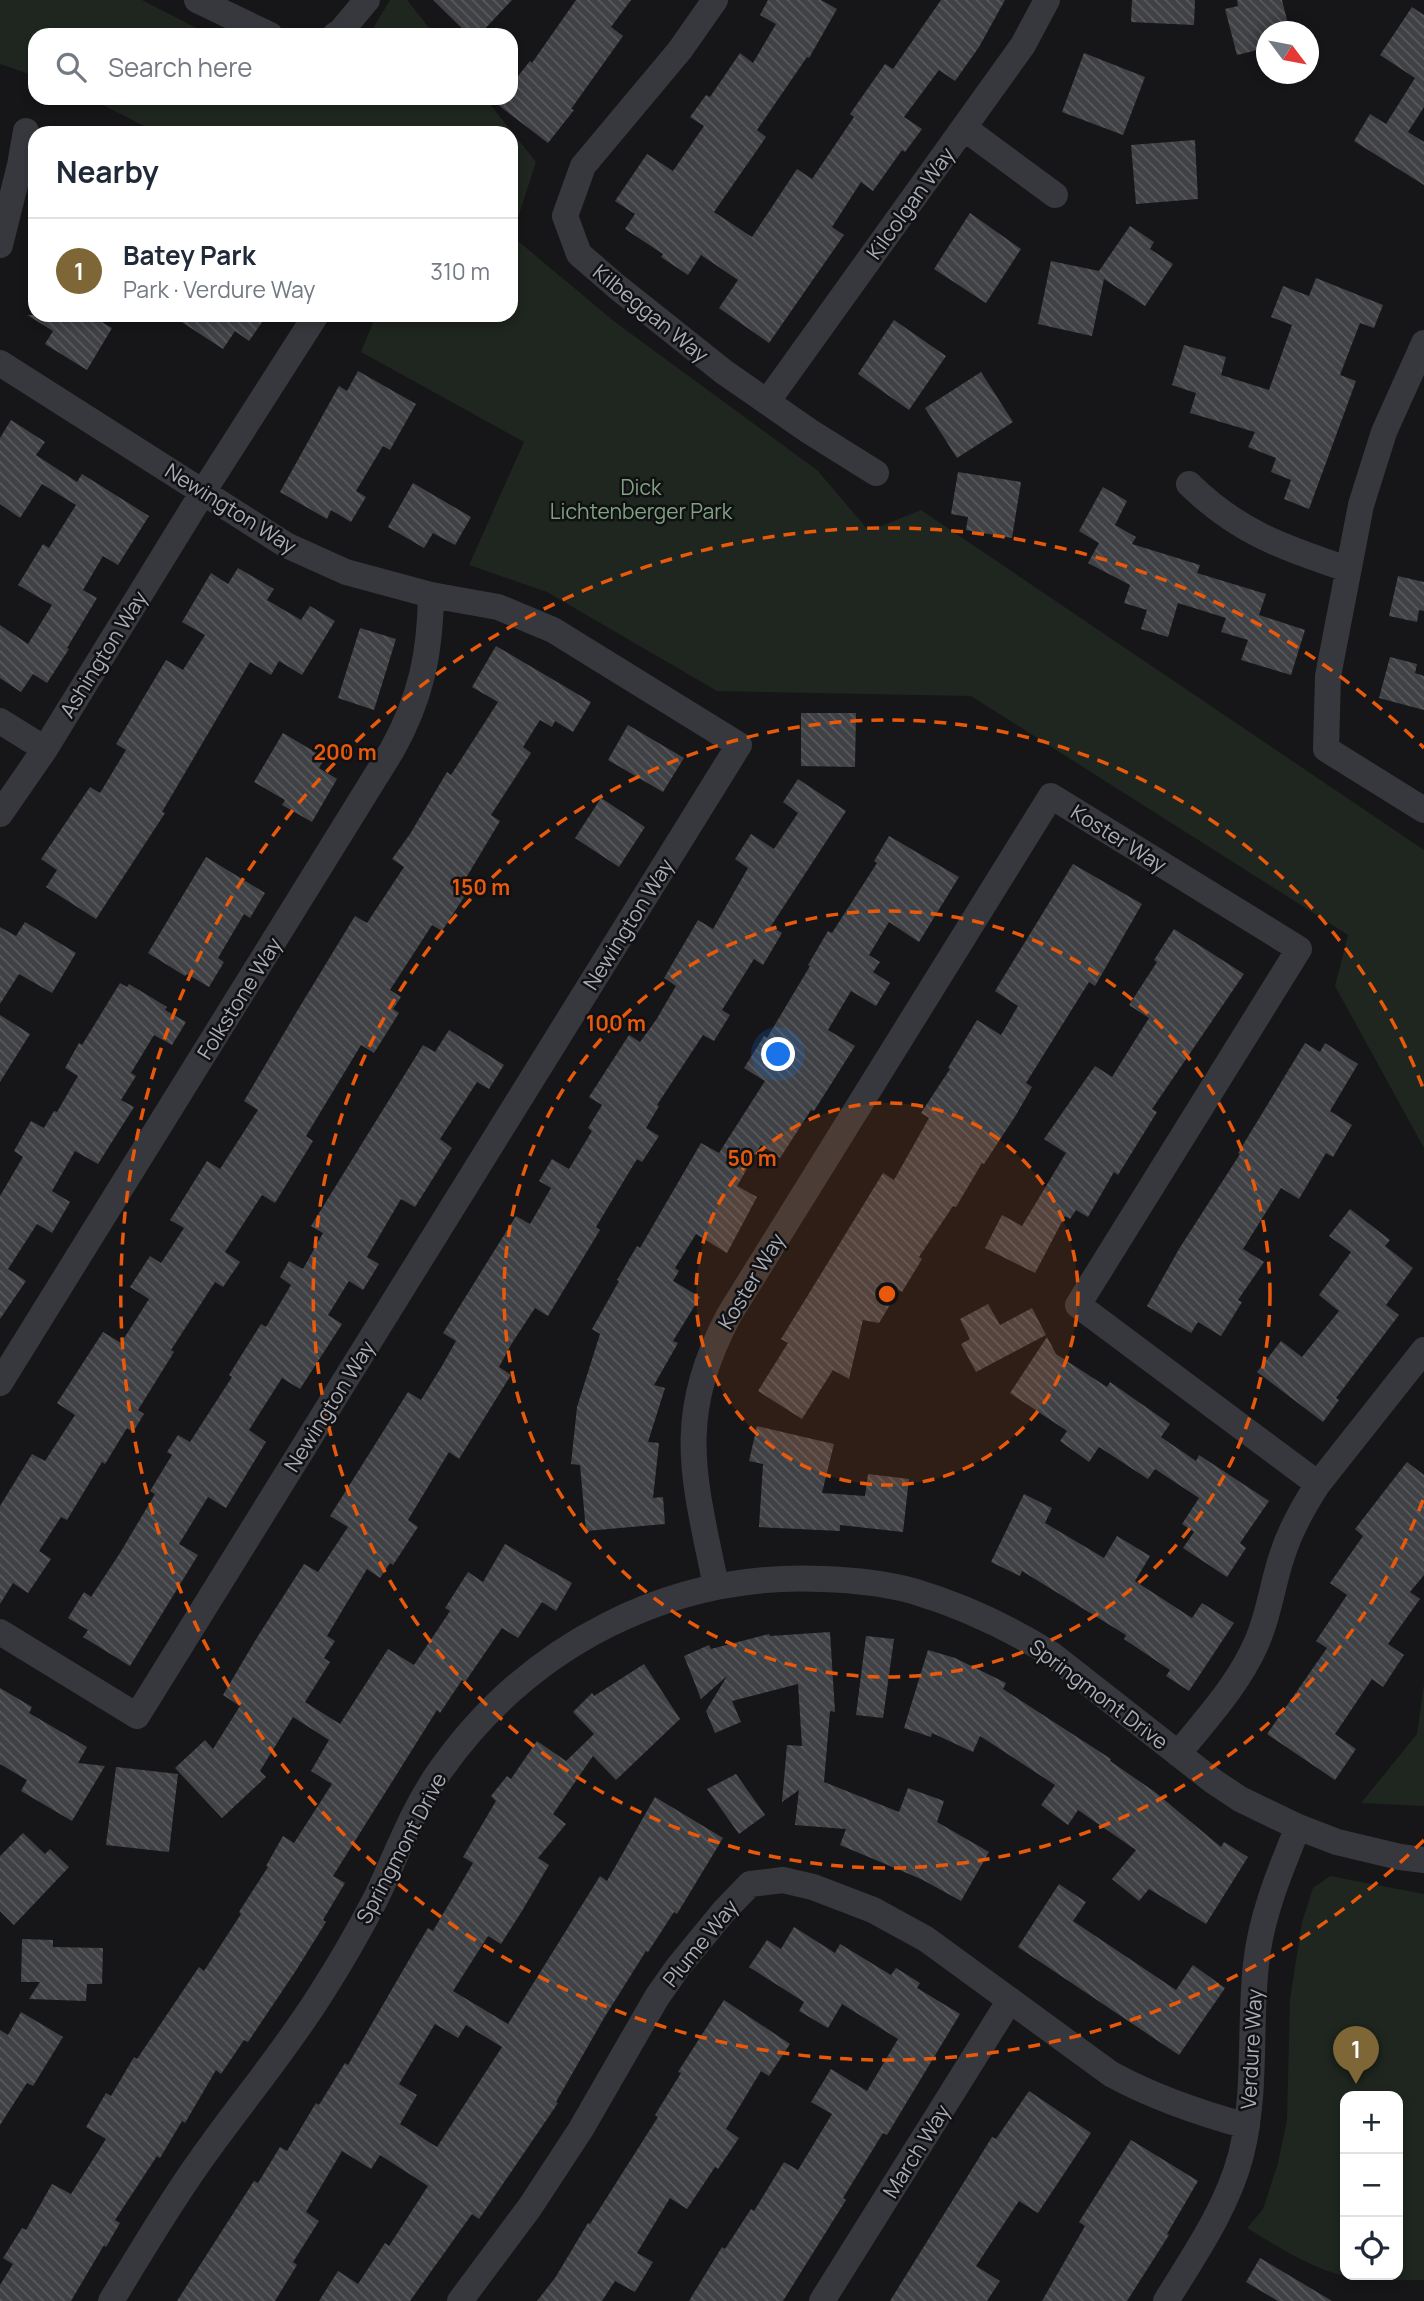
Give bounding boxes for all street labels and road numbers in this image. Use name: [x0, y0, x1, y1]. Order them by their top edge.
street label: Kilcolgan Way: [860, 141, 960, 265]
street label: Kilbeggan Way: [587, 258, 715, 368]
street label: Newington Way: [160, 456, 302, 560]
street label: Ashington Way: [53, 585, 153, 723]
street label: Koster Way: [1066, 798, 1172, 878]
street label: Newington Way: [576, 853, 680, 995]
street label: Folkstone Way: [190, 932, 288, 1064]
street label: Koster Way: [711, 1228, 791, 1334]
street label: Newington Way: [277, 1335, 381, 1477]
street label: Springmont Drive: [1024, 1633, 1174, 1755]
street label: Springmont Drive: [349, 1768, 453, 1928]
street label: Plume Way: [656, 1893, 744, 1993]
street label: Verdure Way: [1234, 1988, 1268, 2110]
street label: March Way: [876, 2099, 956, 2203]

